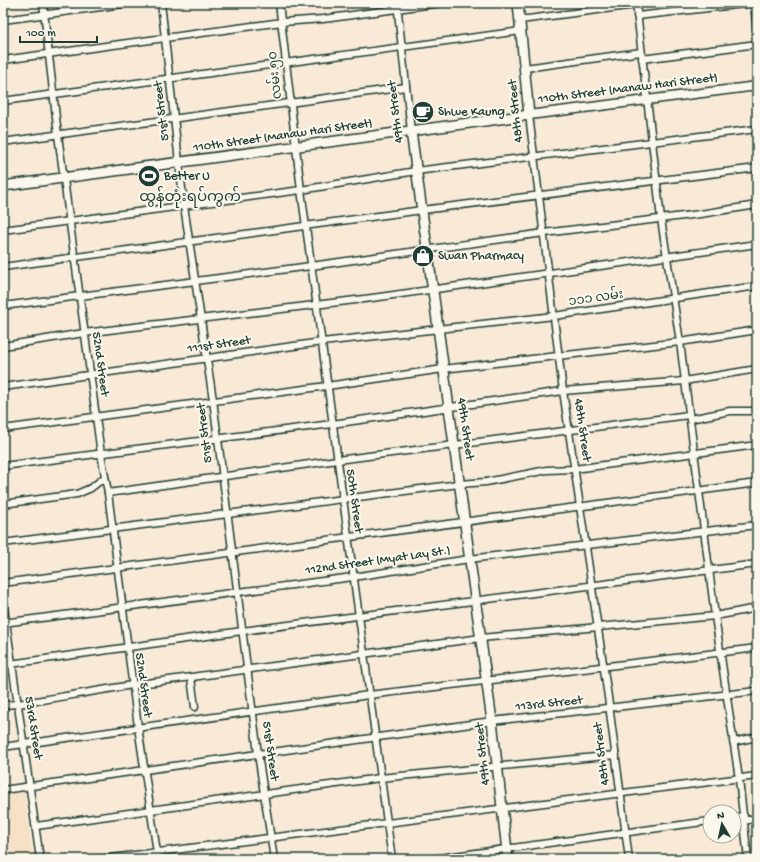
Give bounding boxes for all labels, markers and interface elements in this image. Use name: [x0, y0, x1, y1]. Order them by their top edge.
scale bar: [20, 18, 97, 44]
text: 100 m: [25, 27, 56, 41]
street label: လမ်း ၅၀: [263, 50, 287, 100]
street label: 110th Street (Manaw Hari Street): [536, 71, 719, 108]
street label: 48th Street: [505, 77, 527, 143]
street label: 49th Street: [385, 78, 407, 144]
street label: 51st Street: [151, 79, 173, 142]
cafe icon: Shwe Kaung: [410, 99, 436, 125]
place label: Shwe Kaung: [438, 105, 505, 120]
street label: 110th Street (Manaw Hari Street): [191, 116, 374, 156]
sports icon: Better U: [136, 163, 162, 189]
place label: Better U: [163, 169, 210, 184]
district label: ထွန်တုံးရပ်ကွက်: [139, 186, 241, 208]
shop icon: Swan Pharmacy: [410, 243, 436, 269]
place label: Swan Pharmacy: [438, 249, 524, 264]
street label: ၁၁၁ လမ်း: [567, 285, 624, 310]
street label: 52nd Street: [88, 331, 112, 399]
street label: 111st Street: [185, 333, 253, 357]
street label: 49th Street: [453, 397, 477, 463]
street label: 48th Street: [570, 398, 594, 464]
street label: 51st Street: [194, 401, 216, 464]
street label: 50th Street: [342, 468, 366, 536]
street label: 112nd Street (Myat Lay St.): [303, 543, 452, 579]
street label: 52nd Street: [131, 652, 155, 720]
street label: 113rd Street: [514, 693, 585, 715]
street label: 53rd Street: [21, 695, 46, 762]
street label: 51st Street: [258, 720, 282, 783]
street label: 49th Street: [472, 720, 494, 786]
street label: 48th Street: [590, 720, 613, 786]
north arrow: [702, 804, 742, 844]
text: N: [716, 810, 725, 823]

